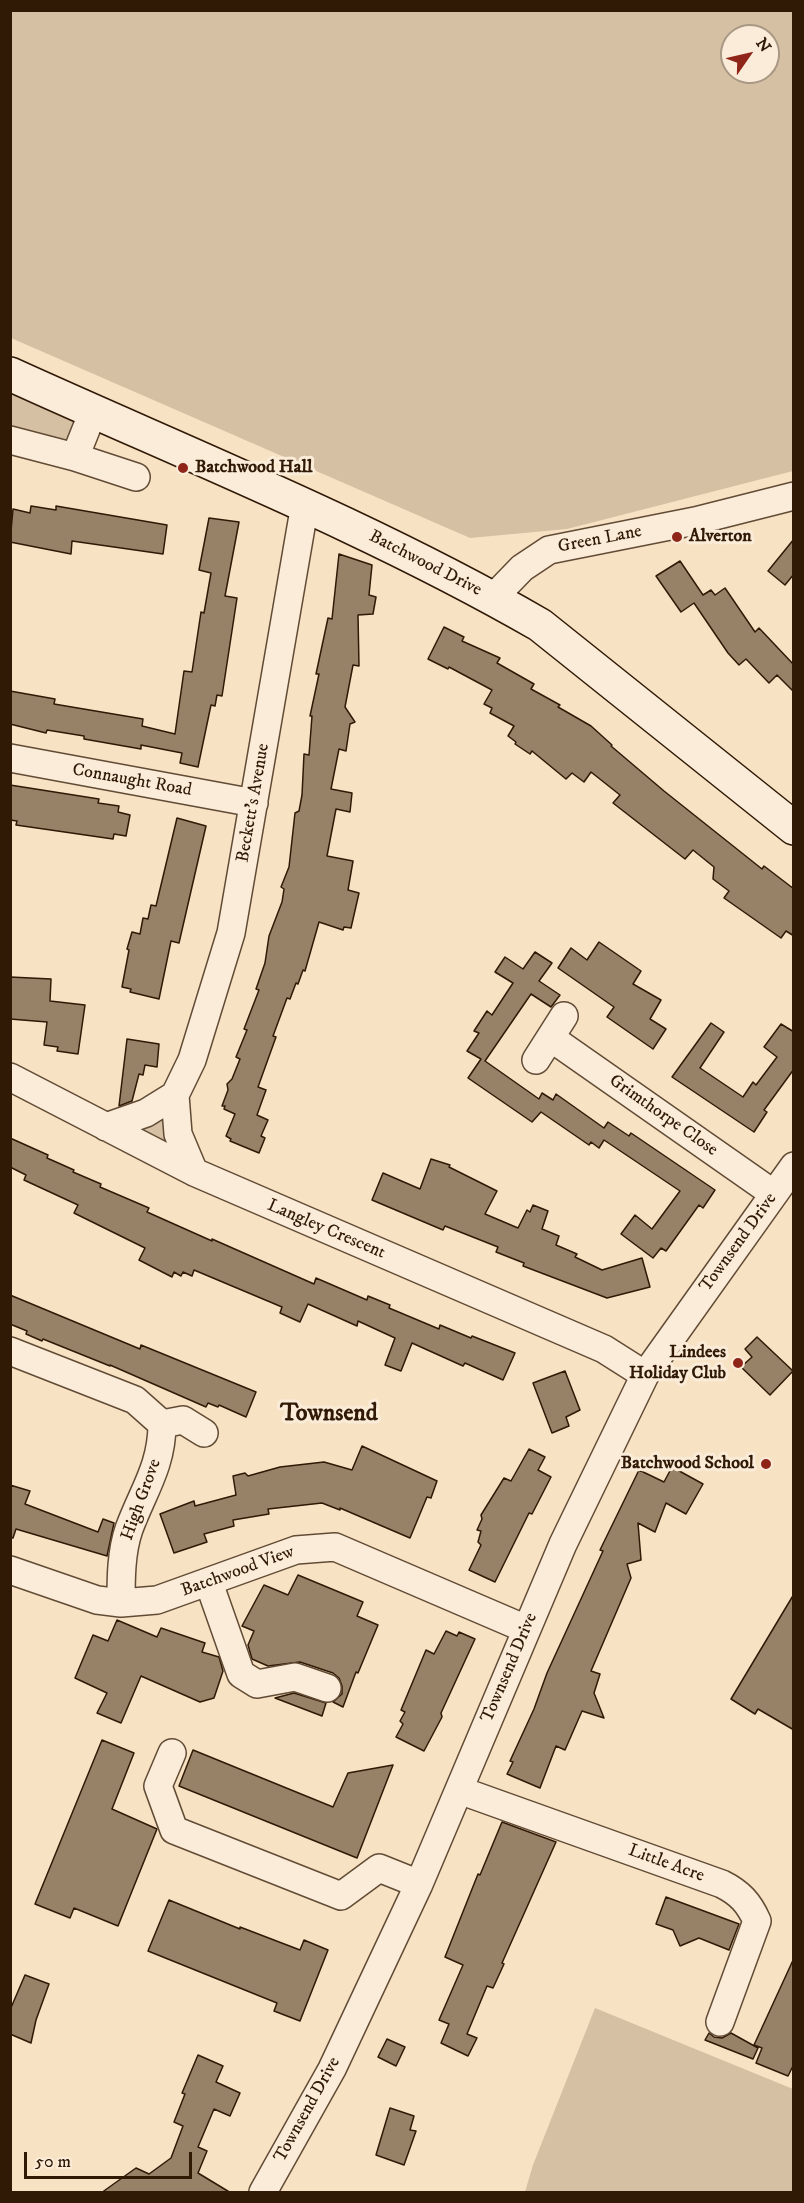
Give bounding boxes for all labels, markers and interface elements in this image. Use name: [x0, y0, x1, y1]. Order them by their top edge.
north arrow: [720, 24, 780, 84]
text: N: [751, 34, 775, 56]
place label: Batchwood Hall: [195, 457, 312, 479]
marker: Batchwood Hall: [176, 461, 190, 475]
street label: Green Lane: [556, 521, 644, 559]
street label: Batchwood Drive: [365, 526, 485, 602]
place label: Alverton: [689, 526, 752, 548]
marker: Alverton: [670, 530, 684, 544]
street label: Beckett's Avenue: [233, 742, 275, 864]
street label: Connaught Road: [71, 760, 193, 802]
street label: Grimthorpe Close: [604, 1071, 722, 1161]
street label: Townsend Drive: [696, 1189, 782, 1297]
street label: Langley Crescent: [264, 1195, 388, 1265]
place label: Lindees Holiday Club: [629, 1342, 726, 1384]
marker: Lindees Holiday Club: [731, 1356, 745, 1370]
district label: Townsend: [280, 1401, 378, 1429]
place label: Batchwood School: [621, 1453, 754, 1475]
street label: High Grove: [117, 1456, 167, 1544]
marker: Batchwood School: [759, 1457, 773, 1471]
street label: Batchwood View: [179, 1542, 297, 1602]
street label: Townsend Drive: [477, 1610, 543, 1726]
street label: Little Acre: [625, 1840, 707, 1888]
street label: Townsend Drive: [270, 2054, 346, 2166]
scale bar: [27, 2140, 195, 2178]
text: 50 m: [35, 2151, 71, 2173]

